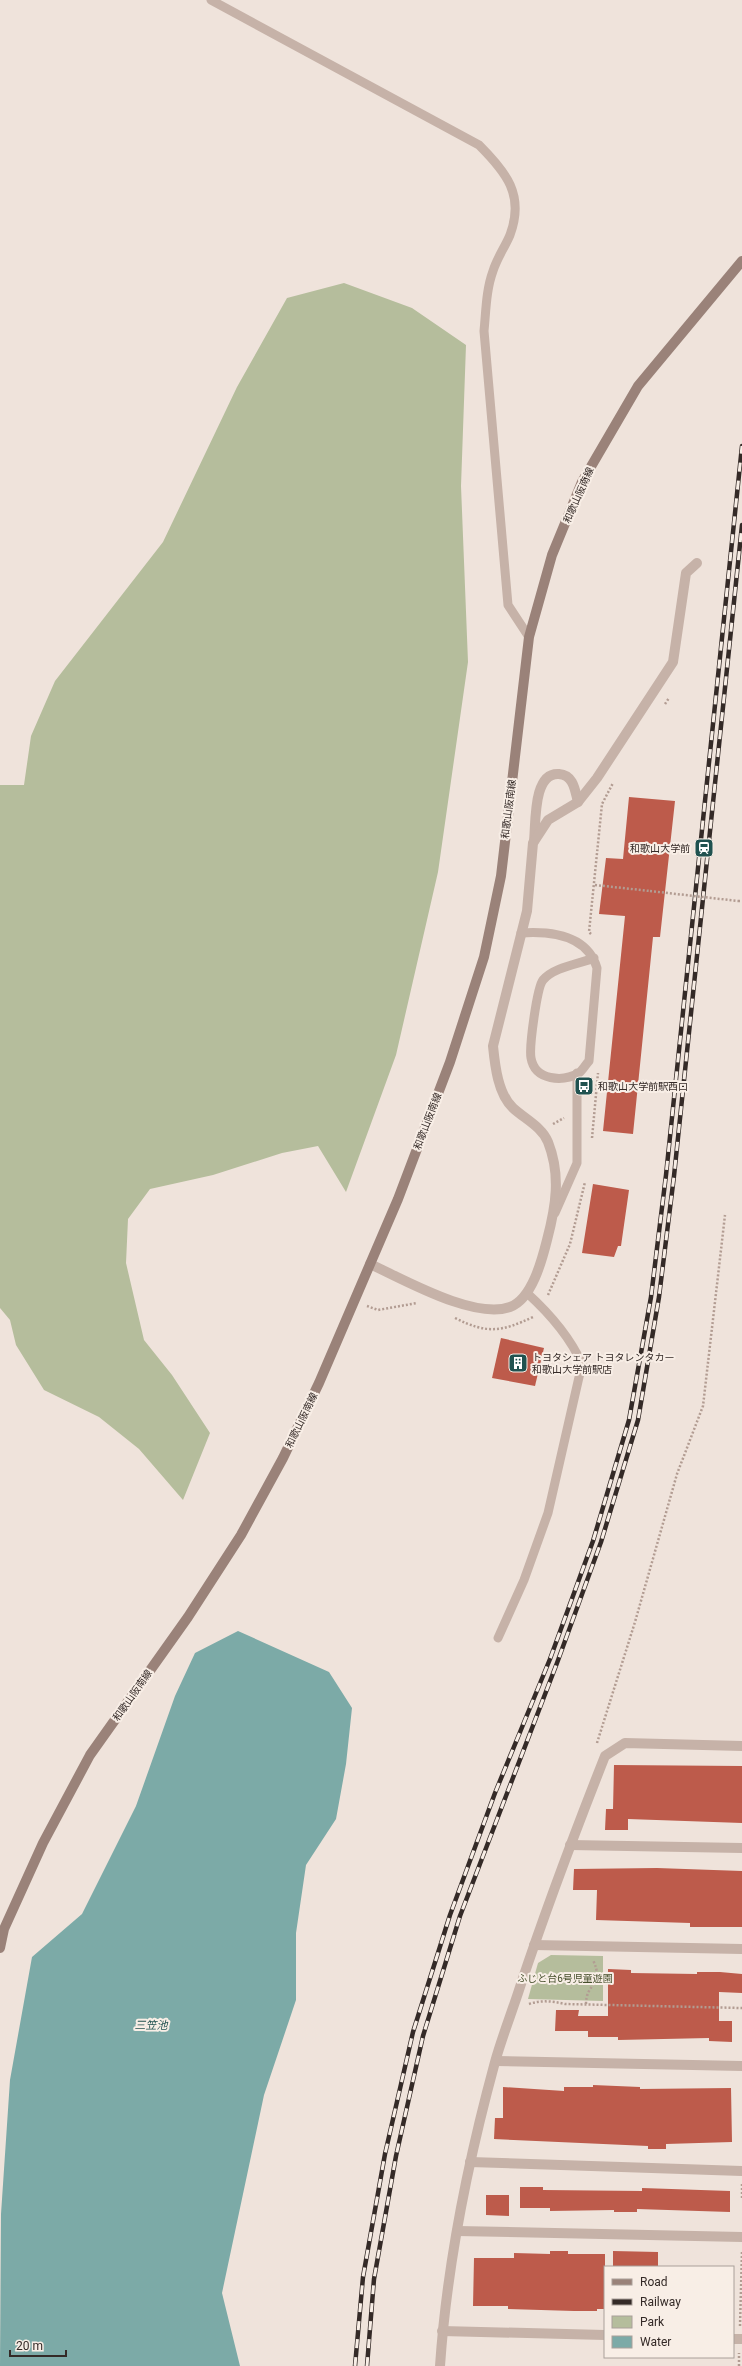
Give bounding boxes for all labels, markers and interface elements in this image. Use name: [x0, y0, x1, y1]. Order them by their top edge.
street label: 和歌山阪南線: [561, 466, 596, 525]
street label: 和歌山阪南線: [499, 779, 518, 840]
station icon: 和歌山大学前: [693, 837, 715, 859]
place label: 和歌山大学前: [630, 843, 690, 854]
bus stop icon: 和歌山大学前駅西口: [573, 1075, 595, 1097]
place label: 和歌山大学前駅西口: [598, 1081, 688, 1092]
street label: 和歌山阪南線: [412, 1091, 443, 1151]
building icon: トヨタシェア トヨタレンタカー 和歌山大学前駅店: [507, 1352, 529, 1374]
place label: トヨタシェア トヨタレンタカー 和歌山大学前駅店: [532, 1352, 674, 1375]
street label: 和歌山阪南線: [283, 1391, 320, 1450]
street label: 和歌山阪南線: [111, 1668, 154, 1723]
park label: ふじと台6号児童遊園: [517, 1973, 613, 1984]
water label: 三笠池: [135, 2019, 168, 2032]
legend: [604, 2266, 734, 2358]
text: Road: [640, 2275, 668, 2289]
text: Railway: [640, 2295, 681, 2309]
text: Park: [640, 2315, 665, 2329]
scale bar: [10, 2332, 66, 2358]
text: Water: [640, 2335, 671, 2349]
text: 20 m: [16, 2339, 43, 2353]

